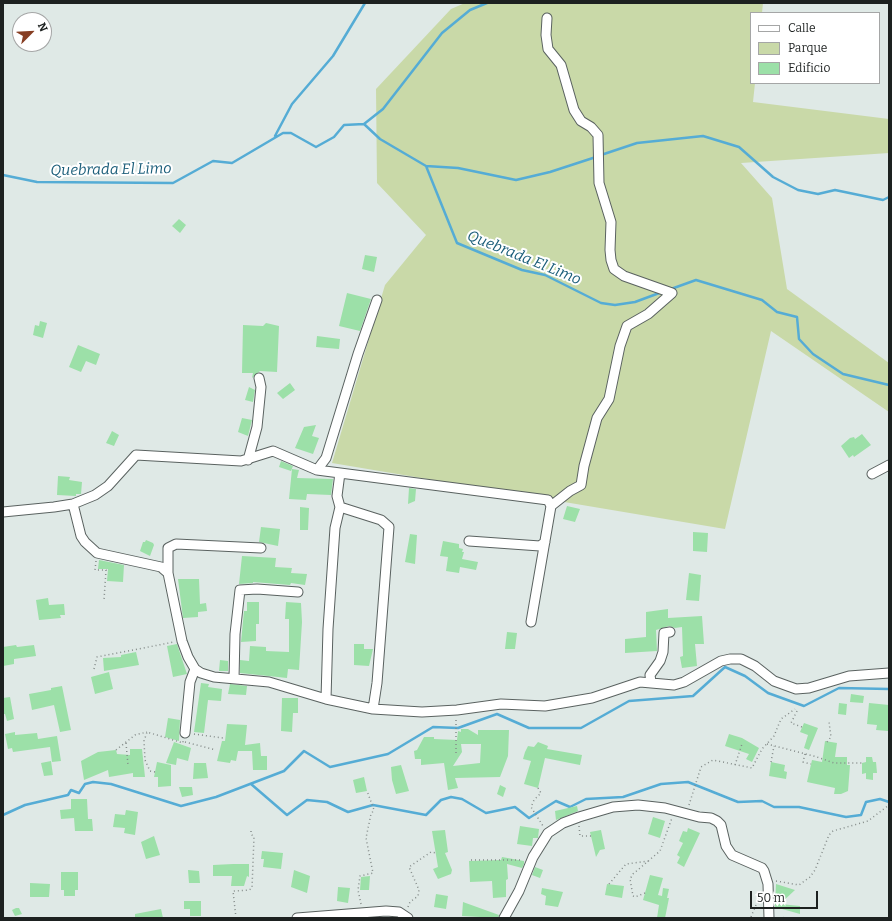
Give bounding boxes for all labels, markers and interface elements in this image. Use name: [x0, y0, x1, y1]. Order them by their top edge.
north arrow: [12, 12, 52, 52]
legend: [750, 12, 880, 84]
text: N: [35, 21, 50, 34]
text: Calle: [788, 21, 816, 35]
text: Parque: [788, 41, 827, 55]
text: Edificio: [788, 61, 830, 75]
water label: Quebrada El Limo: [50, 160, 172, 180]
water label: Quebrada El Limo: [465, 227, 583, 289]
scale bar: [752, 883, 820, 909]
text: 50 m: [757, 891, 785, 905]

